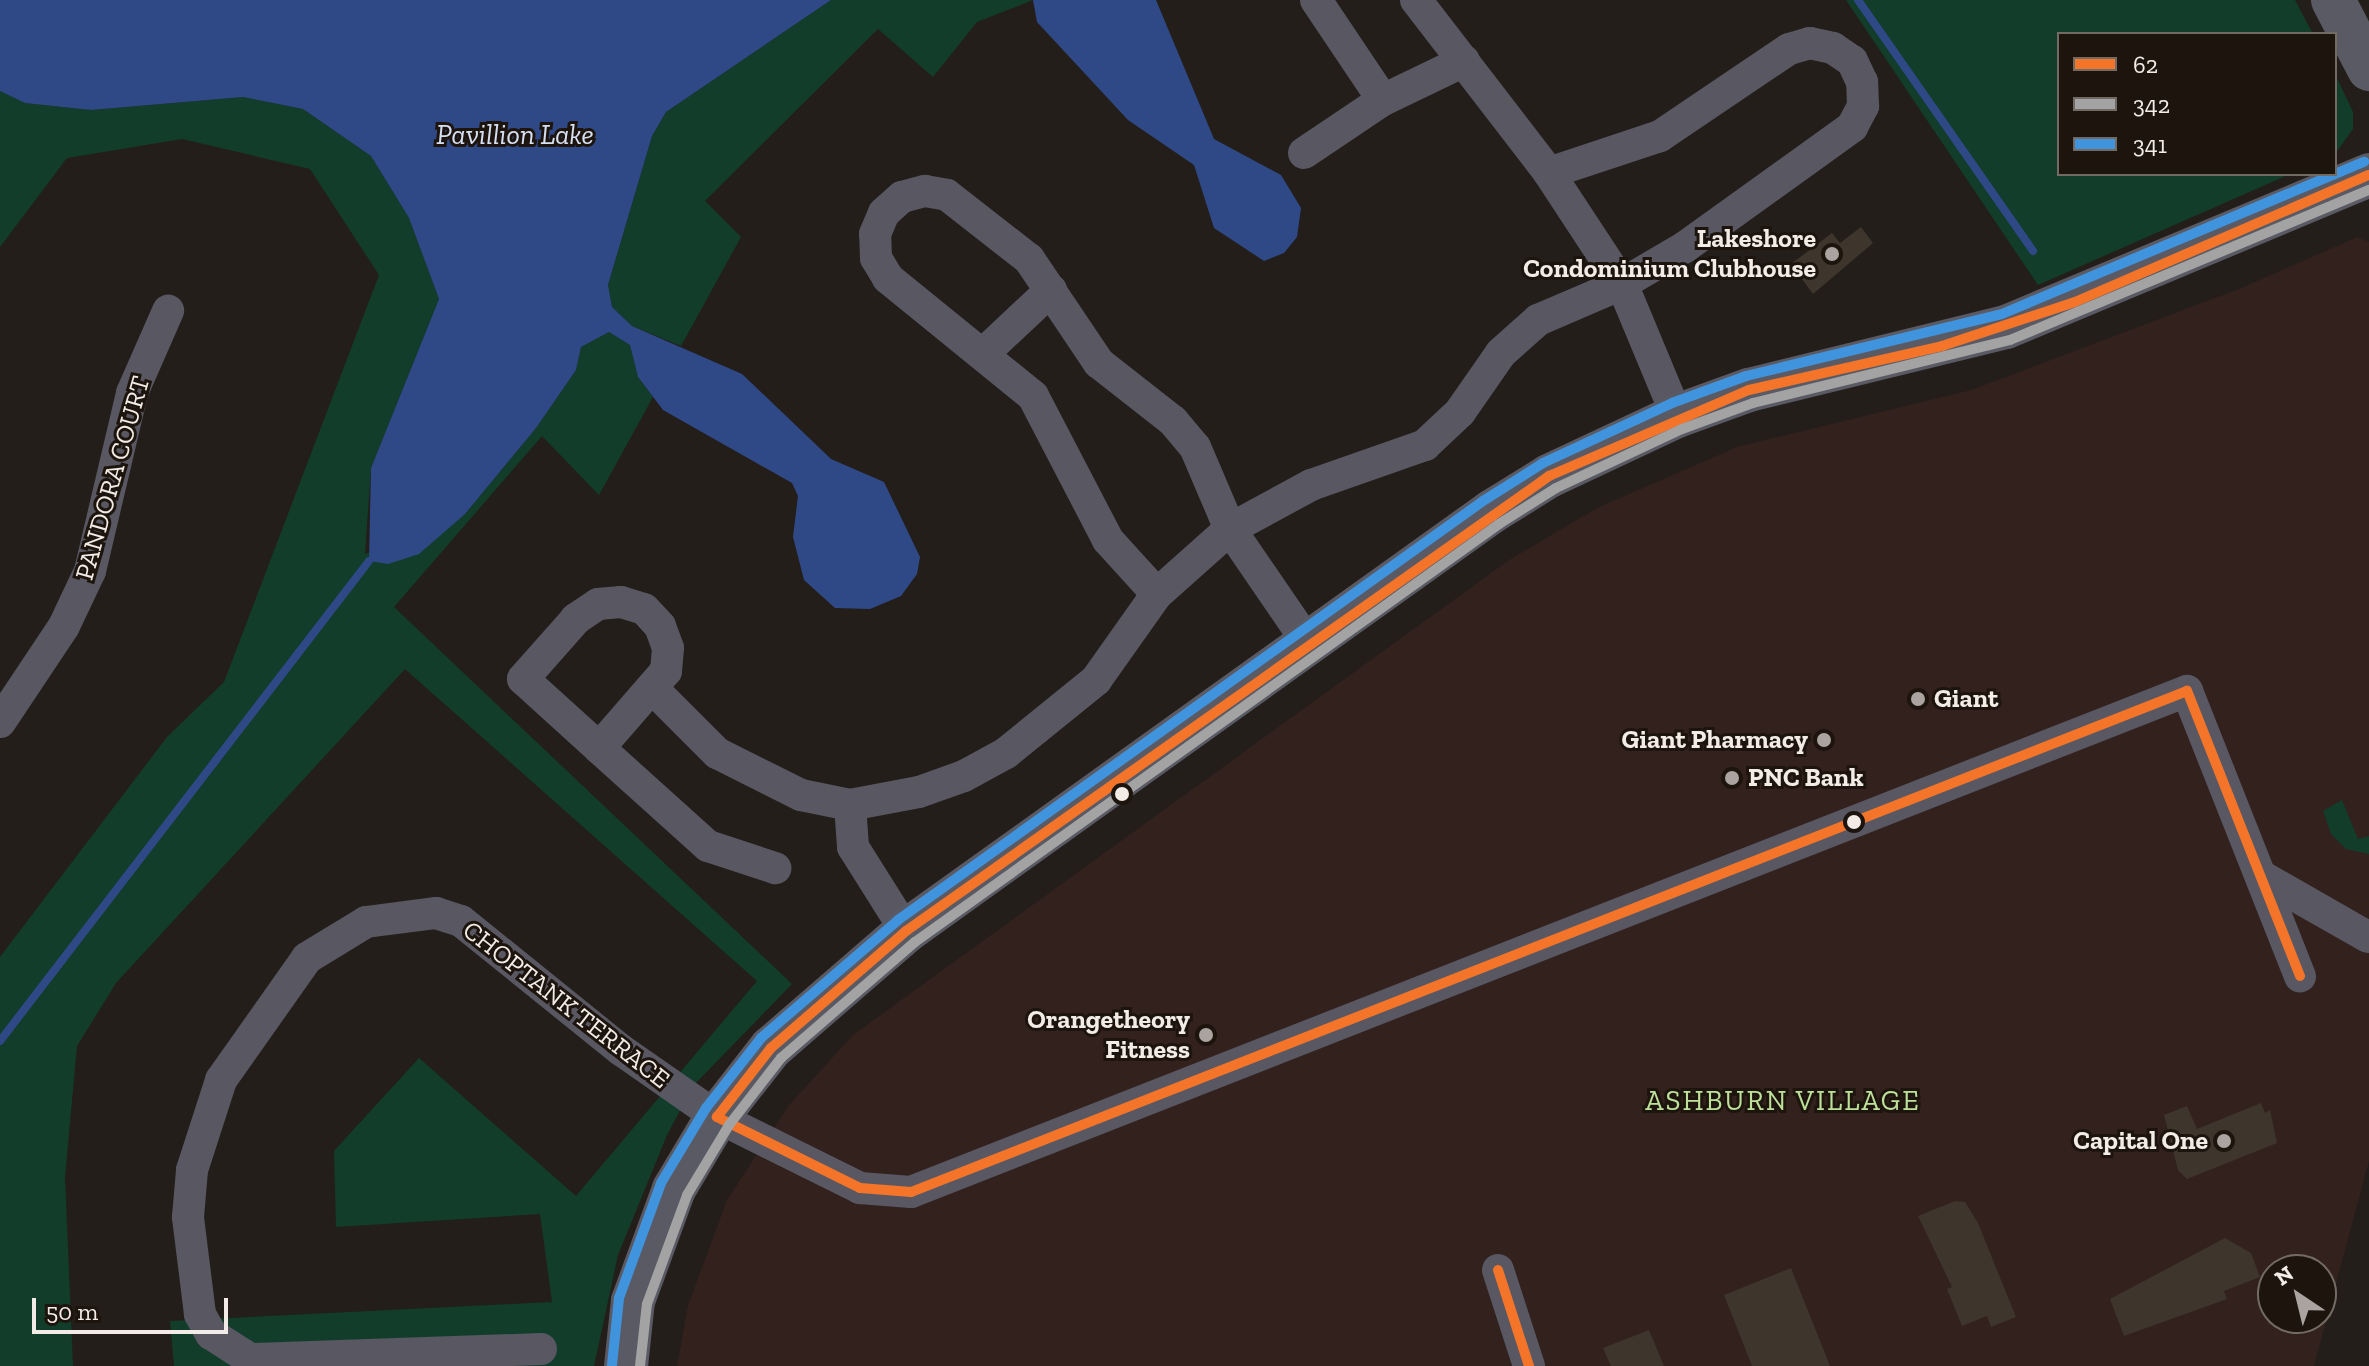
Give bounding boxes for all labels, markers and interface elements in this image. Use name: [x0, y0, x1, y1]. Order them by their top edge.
legend: [2057, 32, 2337, 176]
text: 62: [2133, 50, 2158, 79]
text: 342: [2133, 90, 2170, 119]
water label: Pavillion Lake: [436, 118, 594, 152]
text: 341: [2133, 130, 2167, 159]
place label: Lakeshore Condominium Clubhouse: [1523, 223, 1816, 284]
marker: Lakeshore Condominium Clubhouse: [1823, 245, 1841, 263]
street label: PANDORA COURT: [69, 372, 157, 584]
place label: Giant: [1934, 683, 1998, 715]
marker: Giant: [1909, 690, 1927, 708]
place label: Giant Pharmacy: [1621, 724, 1808, 756]
marker: Giant Pharmacy: [1815, 731, 1833, 749]
place label: PNC Bank: [1748, 762, 1864, 794]
marker: PNC Bank: [1723, 769, 1741, 787]
unlabelled marker: [1114, 786, 1130, 802]
unlabelled marker: [1846, 814, 1862, 830]
street label: CHOPTANK TERRACE: [456, 914, 676, 1096]
place label: Orangetheory Fitness: [1027, 1004, 1190, 1066]
marker: Orangetheory Fitness: [1197, 1026, 1215, 1044]
district label: ASHBURN VILLAGE: [1645, 1084, 1921, 1118]
place label: Capital One: [2073, 1125, 2208, 1157]
marker: Capital One: [2215, 1132, 2233, 1150]
north arrow: [2257, 1254, 2337, 1334]
text: N: [2269, 1260, 2299, 1291]
scale bar: [36, 1282, 232, 1332]
text: 50 m: [46, 1297, 98, 1326]

